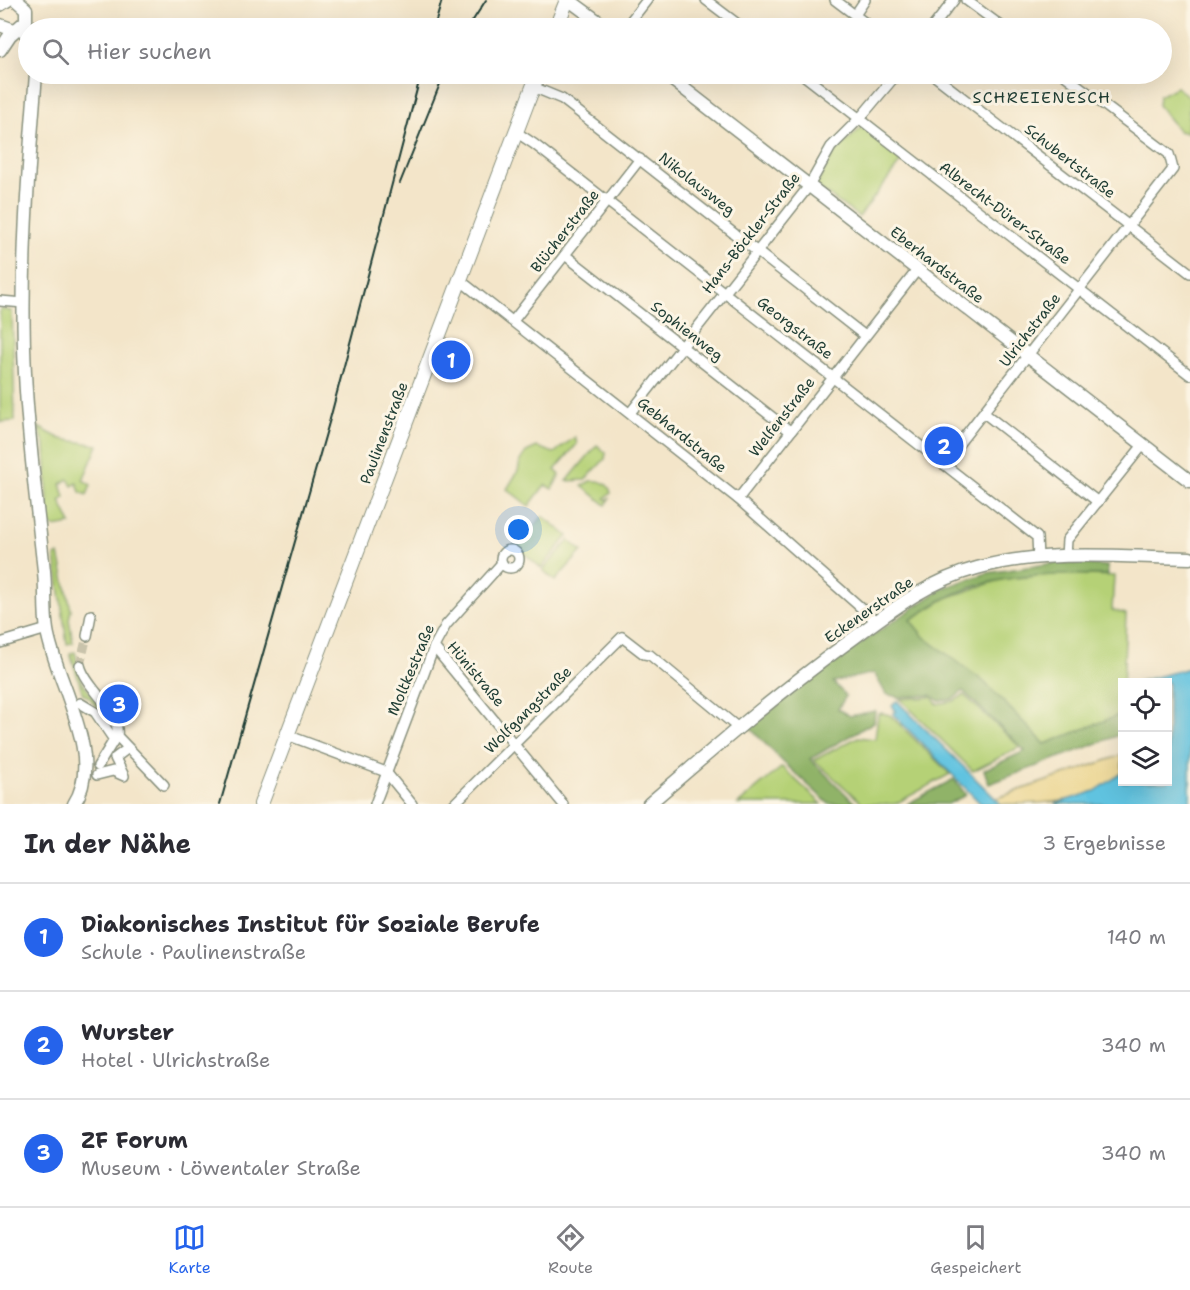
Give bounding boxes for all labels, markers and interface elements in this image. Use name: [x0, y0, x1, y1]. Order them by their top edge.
search box: [18, 18, 1172, 84]
icon: search: [39, 35, 72, 68]
text: Hier suchen: [87, 37, 212, 66]
district label: SCHREIENESCH: [972, 87, 1112, 108]
street label: Schubertstraße: [1020, 119, 1120, 203]
street label: Nikolausweg: [655, 148, 739, 220]
street label: Albrecht-Dürer-Straße: [935, 157, 1075, 269]
street label: Hans-Böckler-Straße: [697, 168, 805, 298]
street label: Blücherstraße: [526, 185, 604, 277]
street label: Eberhardstraße: [886, 222, 988, 308]
street label: Ulrichstraße: [995, 289, 1065, 371]
street label: Georgstraße: [753, 292, 837, 364]
street label: Sophienweg: [647, 296, 727, 366]
pin: 1: [432, 338, 470, 382]
street label: Welfenstraße: [745, 373, 819, 461]
street label: Paulinenstraße: [355, 379, 413, 487]
street label: Gebhardstraße: [633, 393, 731, 477]
pin: 2: [924, 424, 964, 468]
your location: [504, 515, 533, 544]
street label: Eckenerstraße: [821, 572, 917, 648]
street label: Moltkestraße: [383, 621, 439, 719]
street label: Hünistraße: [443, 637, 509, 711]
street label: Wolfgangstraße: [480, 662, 576, 758]
map controls: [1118, 678, 1172, 786]
button: locate: [1118, 678, 1172, 732]
pin: 3: [100, 682, 138, 726]
button: layers: [1118, 732, 1172, 786]
text: In der Nähe: [24, 826, 191, 861]
text: 3 Ergebnisse: [1042, 830, 1166, 856]
text: Diakonisches Institut für Soziale Berufe: [81, 910, 540, 939]
text: 1: [39, 924, 48, 950]
text: 140 m: [1107, 924, 1166, 950]
text: Schule · Paulinenstraße: [81, 939, 306, 965]
text: Wurster: [81, 1018, 174, 1047]
text: 2: [37, 1032, 51, 1058]
text: 340 m: [1101, 1032, 1166, 1058]
text: Hotel · Ulrichstraße: [81, 1047, 270, 1073]
text: ZF Forum: [81, 1126, 188, 1155]
text: 3: [37, 1140, 51, 1166]
text: 340 m: [1101, 1140, 1166, 1166]
text: Museum · Löwentaler Straße: [81, 1155, 361, 1181]
tab: Karte: [169, 1221, 211, 1278]
tab: Route: [548, 1221, 593, 1278]
tab: Gespeichert: [930, 1221, 1021, 1278]

